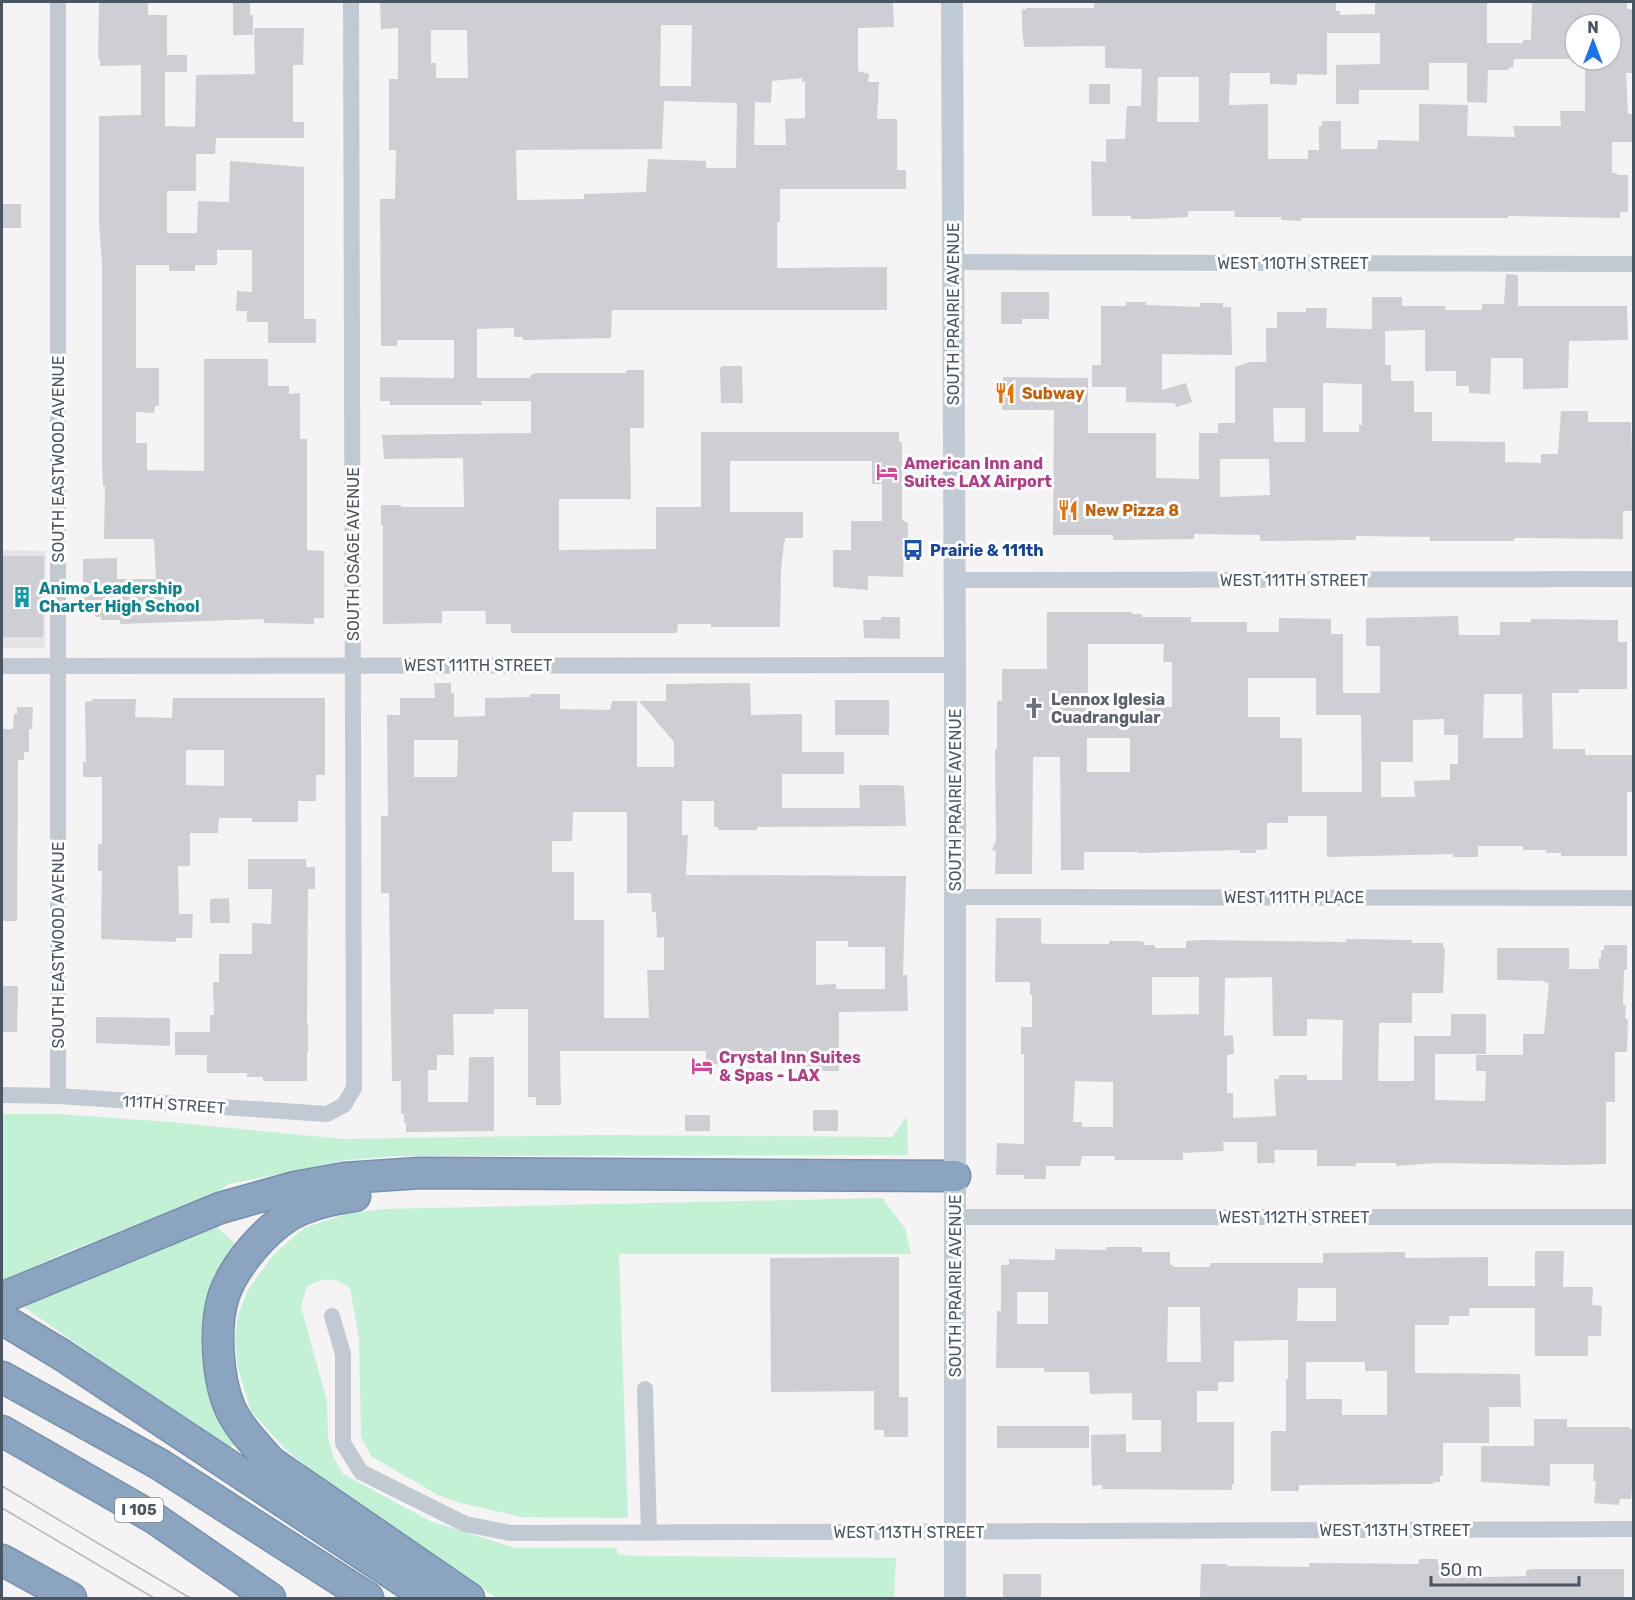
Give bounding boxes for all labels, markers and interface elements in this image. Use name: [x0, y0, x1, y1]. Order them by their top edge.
north arrow: [1563, 12, 1623, 72]
text: N: [1587, 18, 1599, 37]
street label: SOUTH PRAIRIE AVENUE: [944, 223, 963, 405]
street label: WEST 110TH STREET: [1217, 254, 1369, 273]
street label: SOUTH EASTWOOD AVENUE: [49, 356, 68, 562]
restaurant icon: Subway: [993, 381, 1017, 405]
place label: Subway: [1022, 384, 1085, 403]
place label: American Inn and Suites LAX Airport: [904, 454, 1052, 491]
hotel icon: American Inn and Suites LAX Airport: [875, 460, 899, 484]
street label: SOUTH OSAGE AVENUE: [344, 467, 363, 641]
restaurant icon: New Pizza 8: [1056, 498, 1080, 522]
place label: New Pizza 8: [1085, 501, 1179, 520]
bus stop icon: Prairie & 111th: [901, 538, 925, 562]
place label: Prairie & 111th: [930, 541, 1044, 560]
street label: WEST 111TH STREET: [1220, 571, 1368, 590]
place label: Animo Leadership Charter High School: [39, 579, 200, 616]
building icon: Animo Leadership Charter High School: [10, 585, 34, 609]
street label: WEST 111TH STREET: [404, 656, 552, 675]
place label: Lennox Iglesia Cuadrangular: [1051, 690, 1165, 727]
church icon: Lennox Iglesia Cuadrangular: [1022, 696, 1046, 720]
street label: SOUTH PRAIRIE AVENUE: [946, 709, 965, 891]
street label: SOUTH EASTWOOD AVENUE: [49, 842, 68, 1048]
street label: WEST 111TH PLACE: [1224, 888, 1364, 907]
place label: Crystal Inn Suites & Spas - LAX: [719, 1048, 861, 1085]
hotel icon: Crystal Inn Suites & Spas - LAX: [690, 1054, 714, 1078]
street label: 111TH STREET: [122, 1091, 226, 1118]
street label: SOUTH PRAIRIE AVENUE: [946, 1195, 965, 1377]
street label: WEST 112TH STREET: [1218, 1208, 1370, 1227]
road number: I 105: [115, 1498, 163, 1522]
street label: WEST 113TH STREET: [1319, 1521, 1471, 1540]
street label: WEST 113TH STREET: [833, 1523, 985, 1542]
scale bar: [1431, 1549, 1580, 1587]
text: 50 m: [1440, 1559, 1483, 1581]

